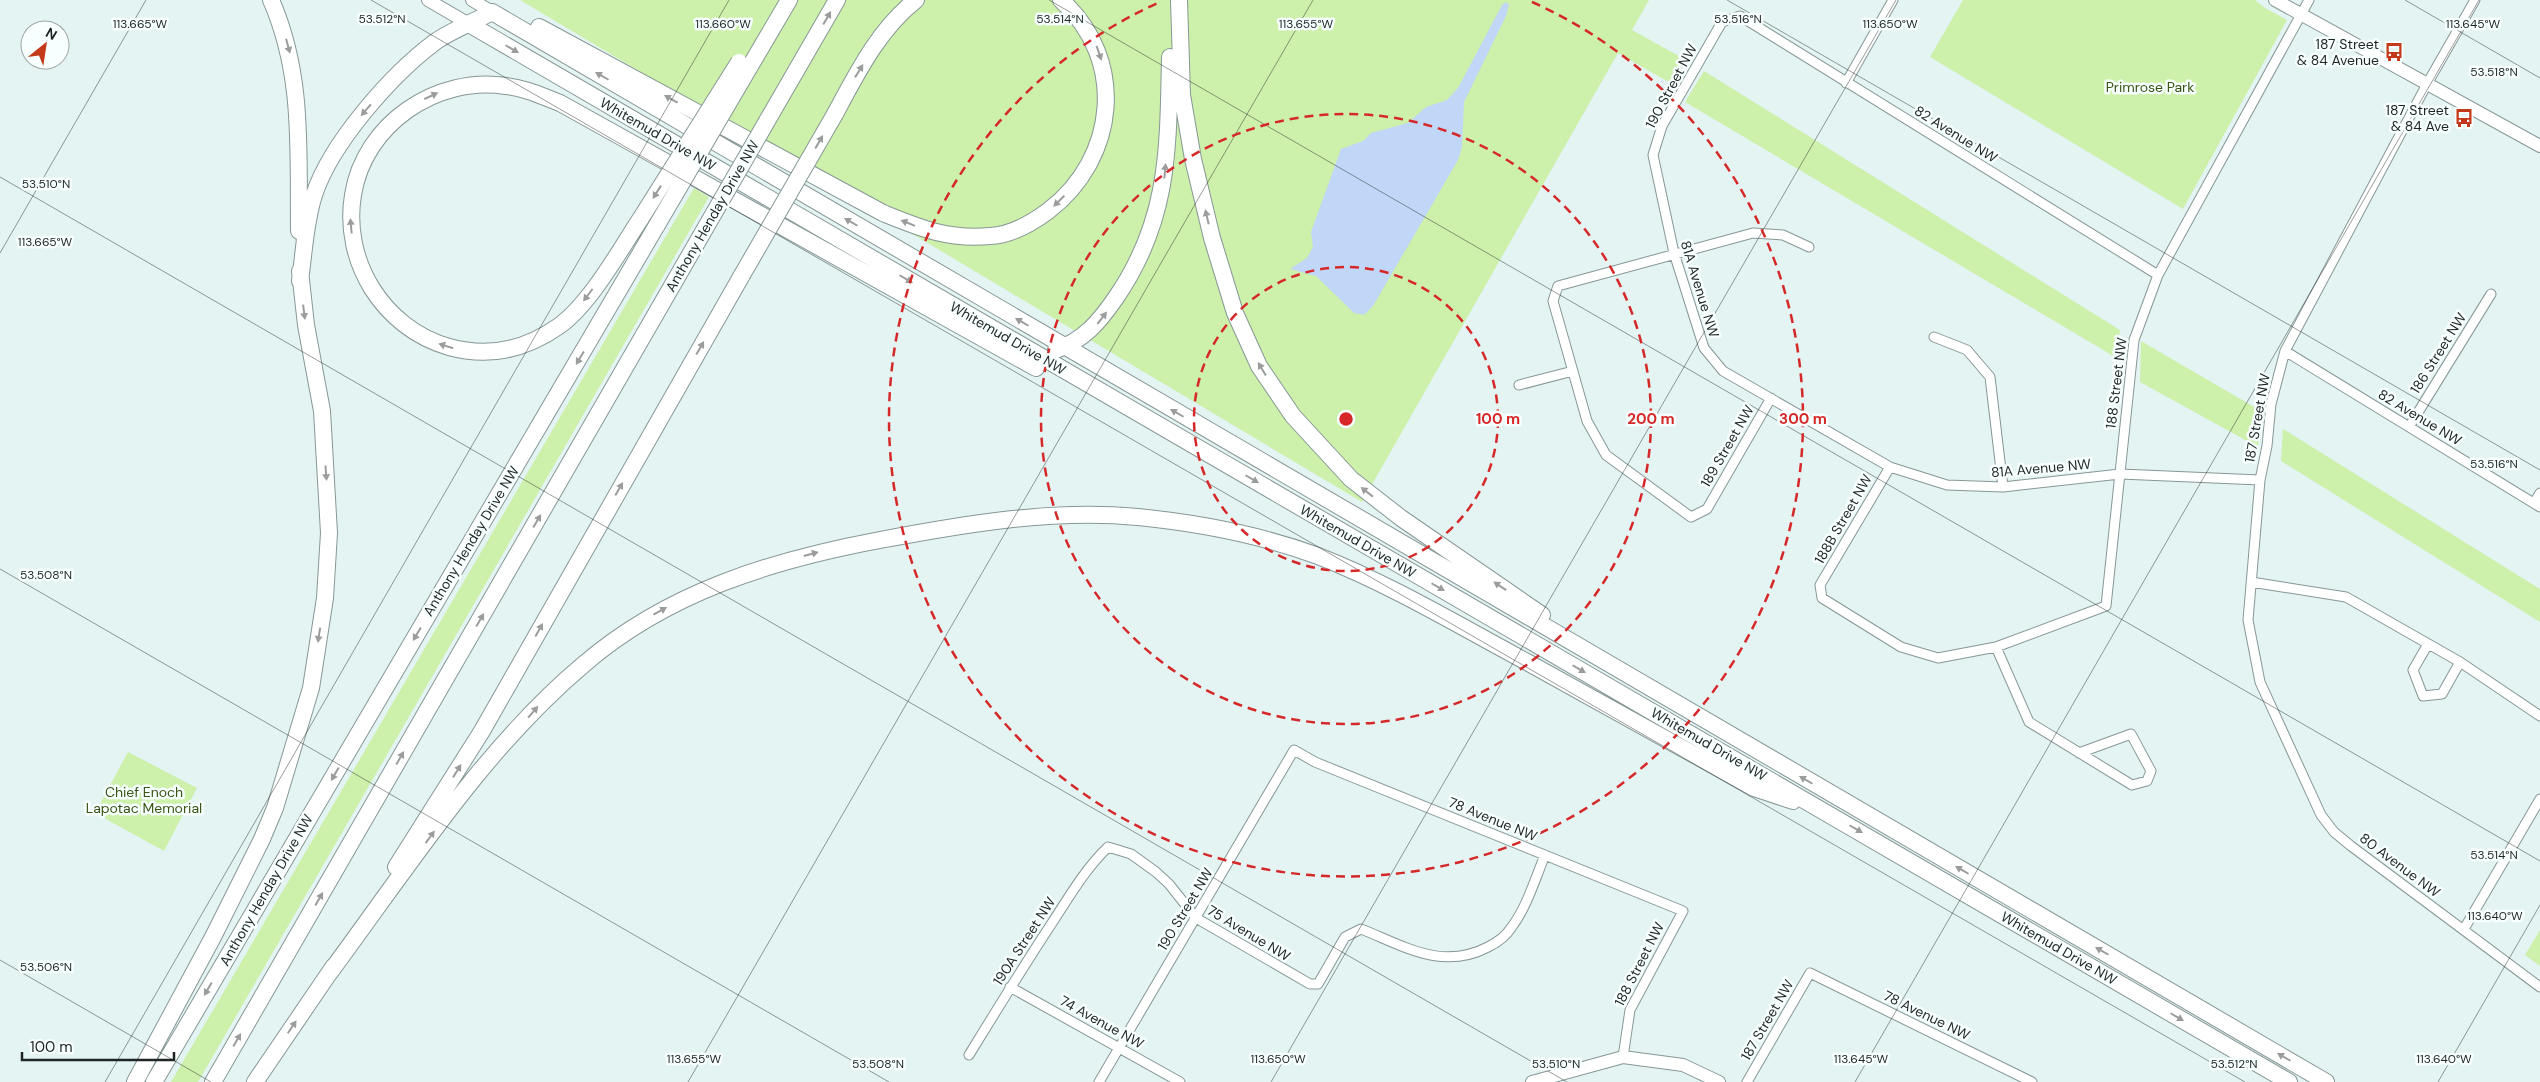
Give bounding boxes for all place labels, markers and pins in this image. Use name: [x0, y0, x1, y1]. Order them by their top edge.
place label: 187 Street & 84 Avenue: [2297, 35, 2379, 69]
bus stop icon: 187 Street & 84 Avenue: [2383, 41, 2405, 63]
place label: 187 Street & 84 Ave: [2386, 101, 2449, 135]
bus stop icon: 187 Street & 84 Ave: [2453, 107, 2475, 129]
centre of rings: [1337, 410, 1355, 428]

